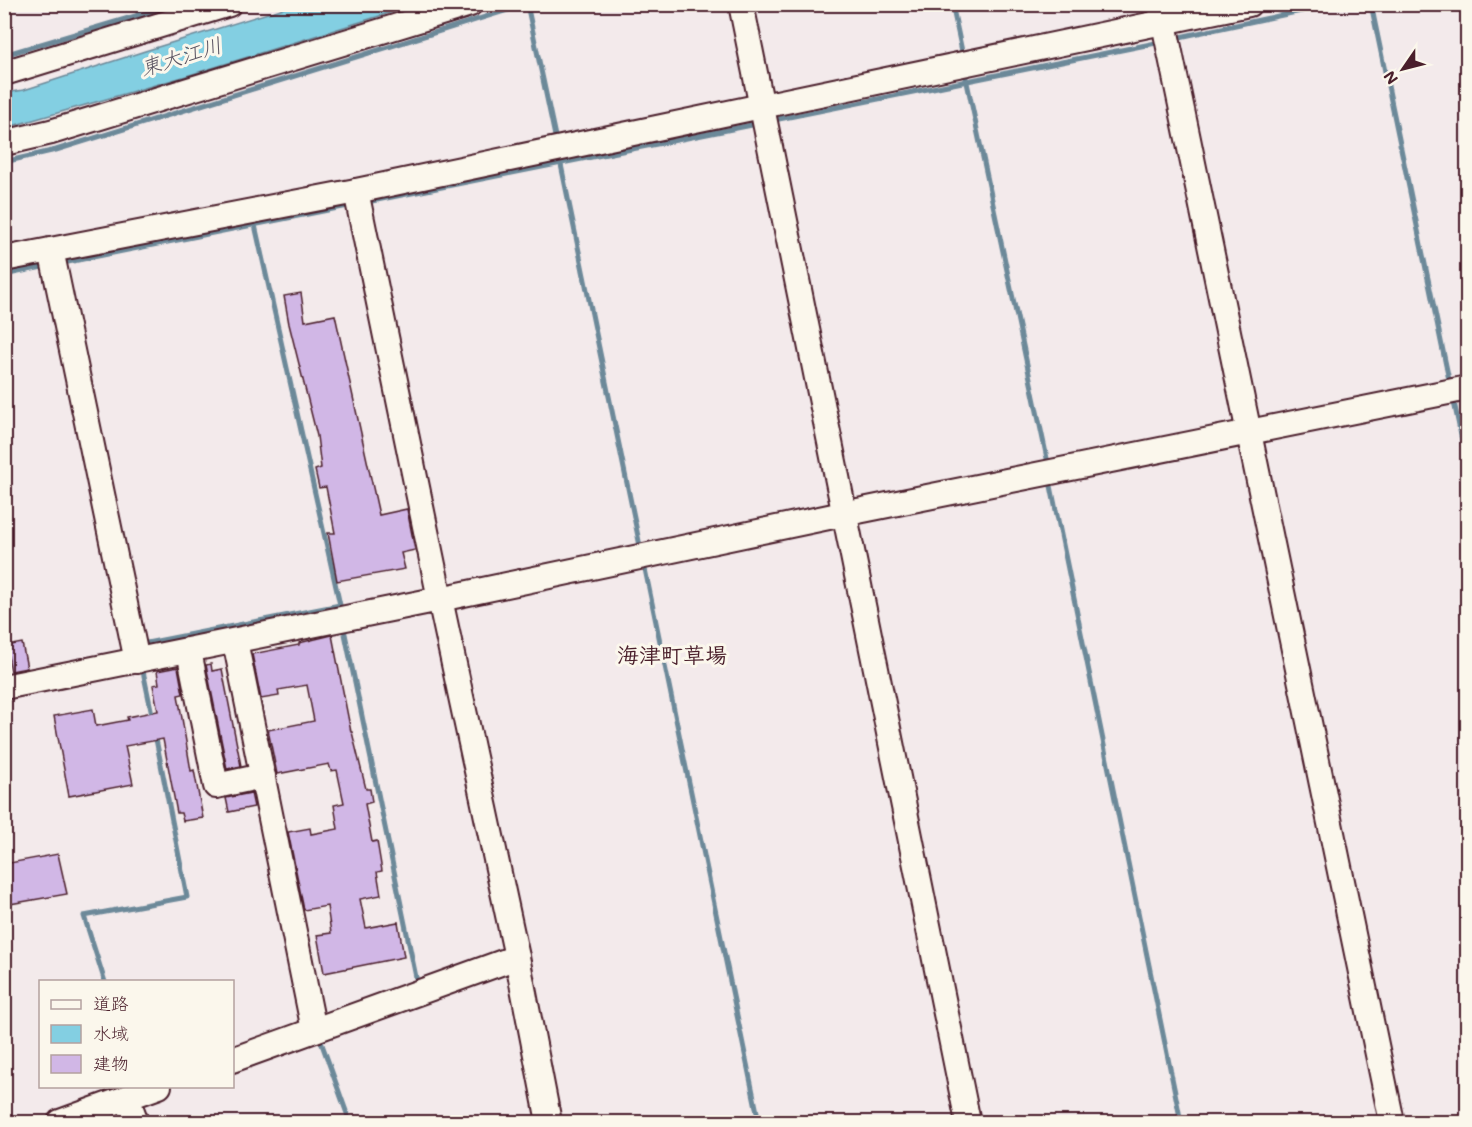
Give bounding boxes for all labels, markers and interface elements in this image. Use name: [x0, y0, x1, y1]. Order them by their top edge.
water label: 東大江川: [136, 30, 225, 81]
north arrow: [1373, 39, 1433, 99]
text: N: [1378, 67, 1402, 89]
district label: 海津町草場: [617, 640, 727, 669]
legend: [39, 980, 234, 1088]
text: 道路: [93, 991, 129, 1015]
text: 水域: [93, 1021, 129, 1045]
text: 建物: [93, 1051, 129, 1075]

